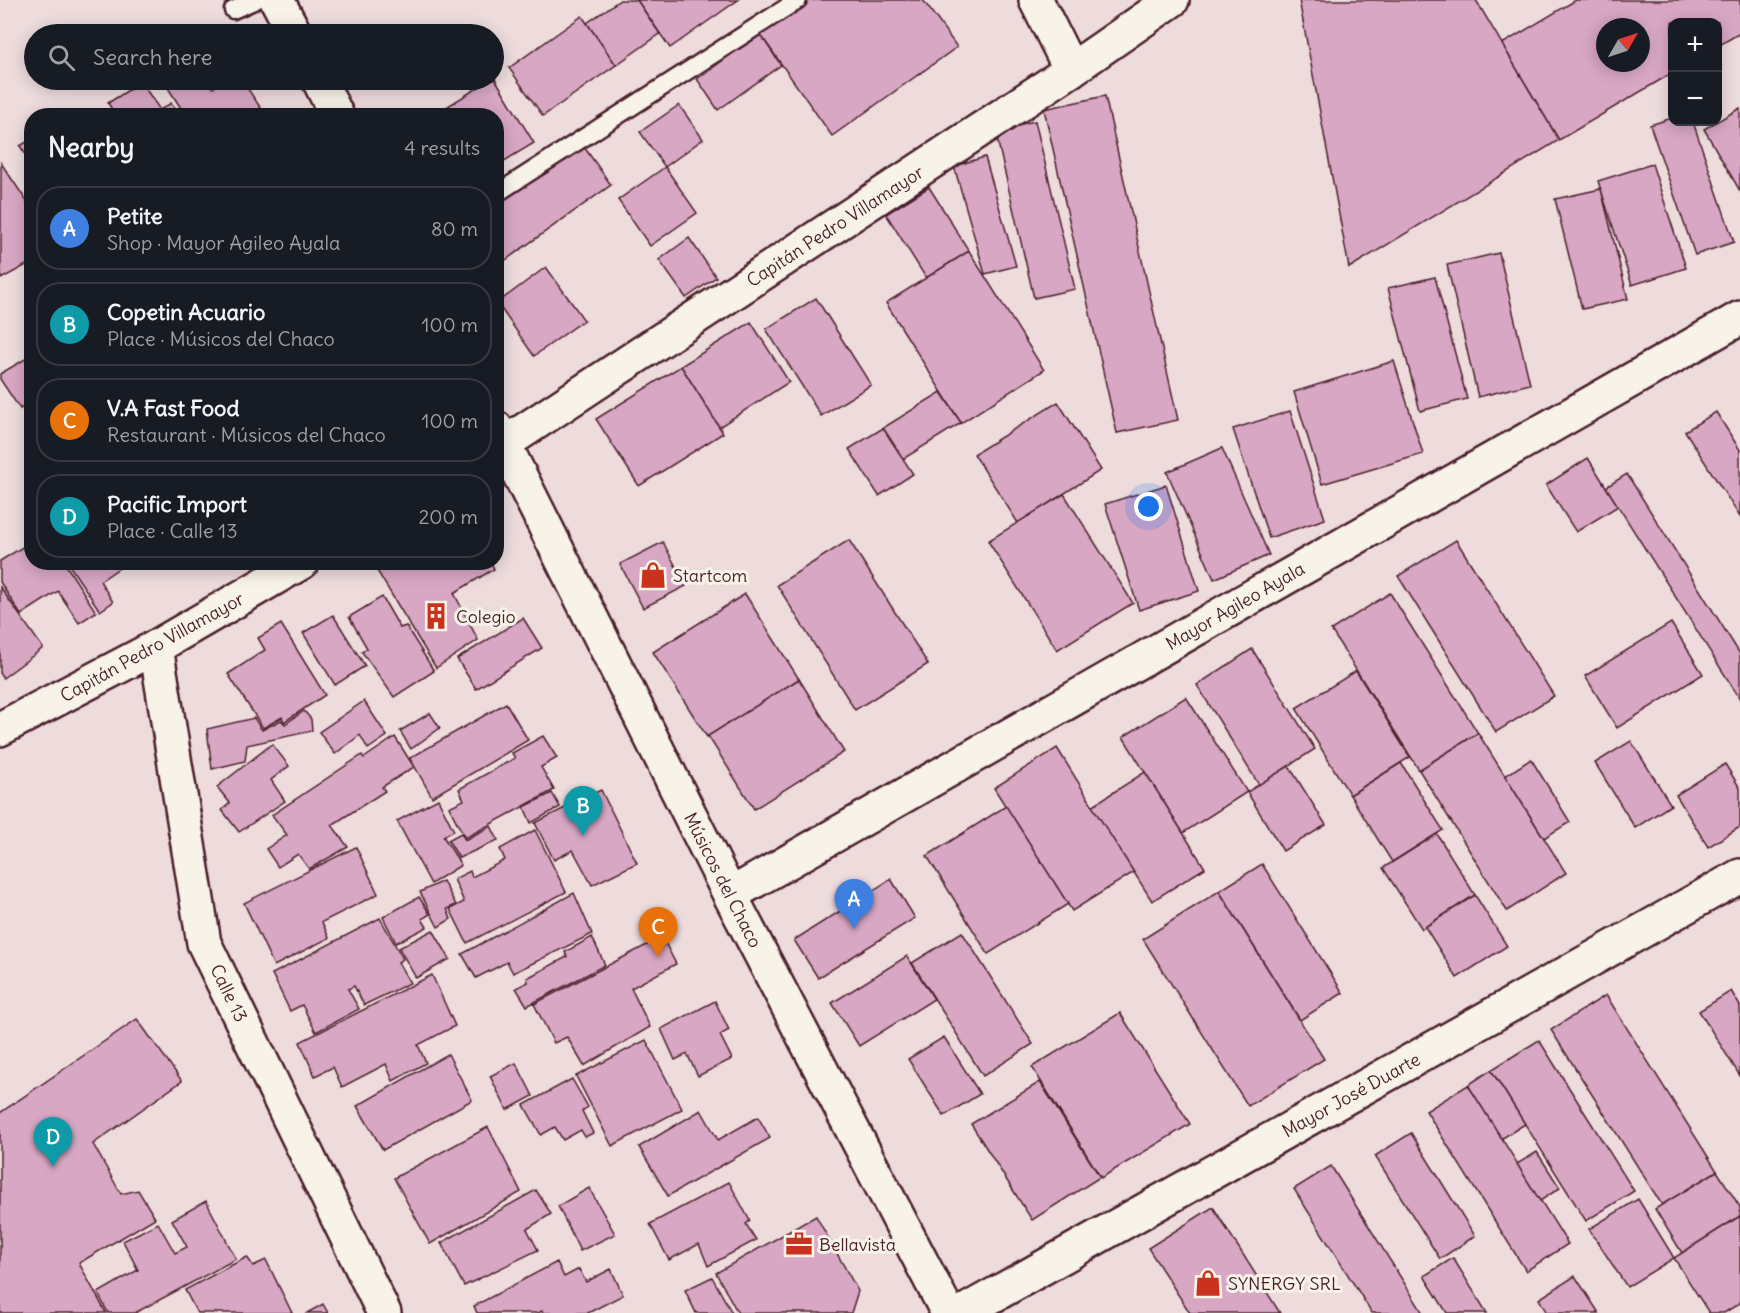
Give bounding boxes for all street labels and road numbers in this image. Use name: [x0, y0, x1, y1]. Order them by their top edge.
street label: Capitán Pedro Villamayor: [742, 160, 928, 292]
street label: Mayor Agileo Ayala: [1161, 557, 1309, 655]
street label: Capitán Pedro Villamayor: [56, 587, 248, 707]
street label: Músicos del Chaco: [679, 808, 767, 952]
street label: Calle 13: [205, 960, 253, 1026]
street label: Mayor José Duarte: [1278, 1048, 1424, 1142]

